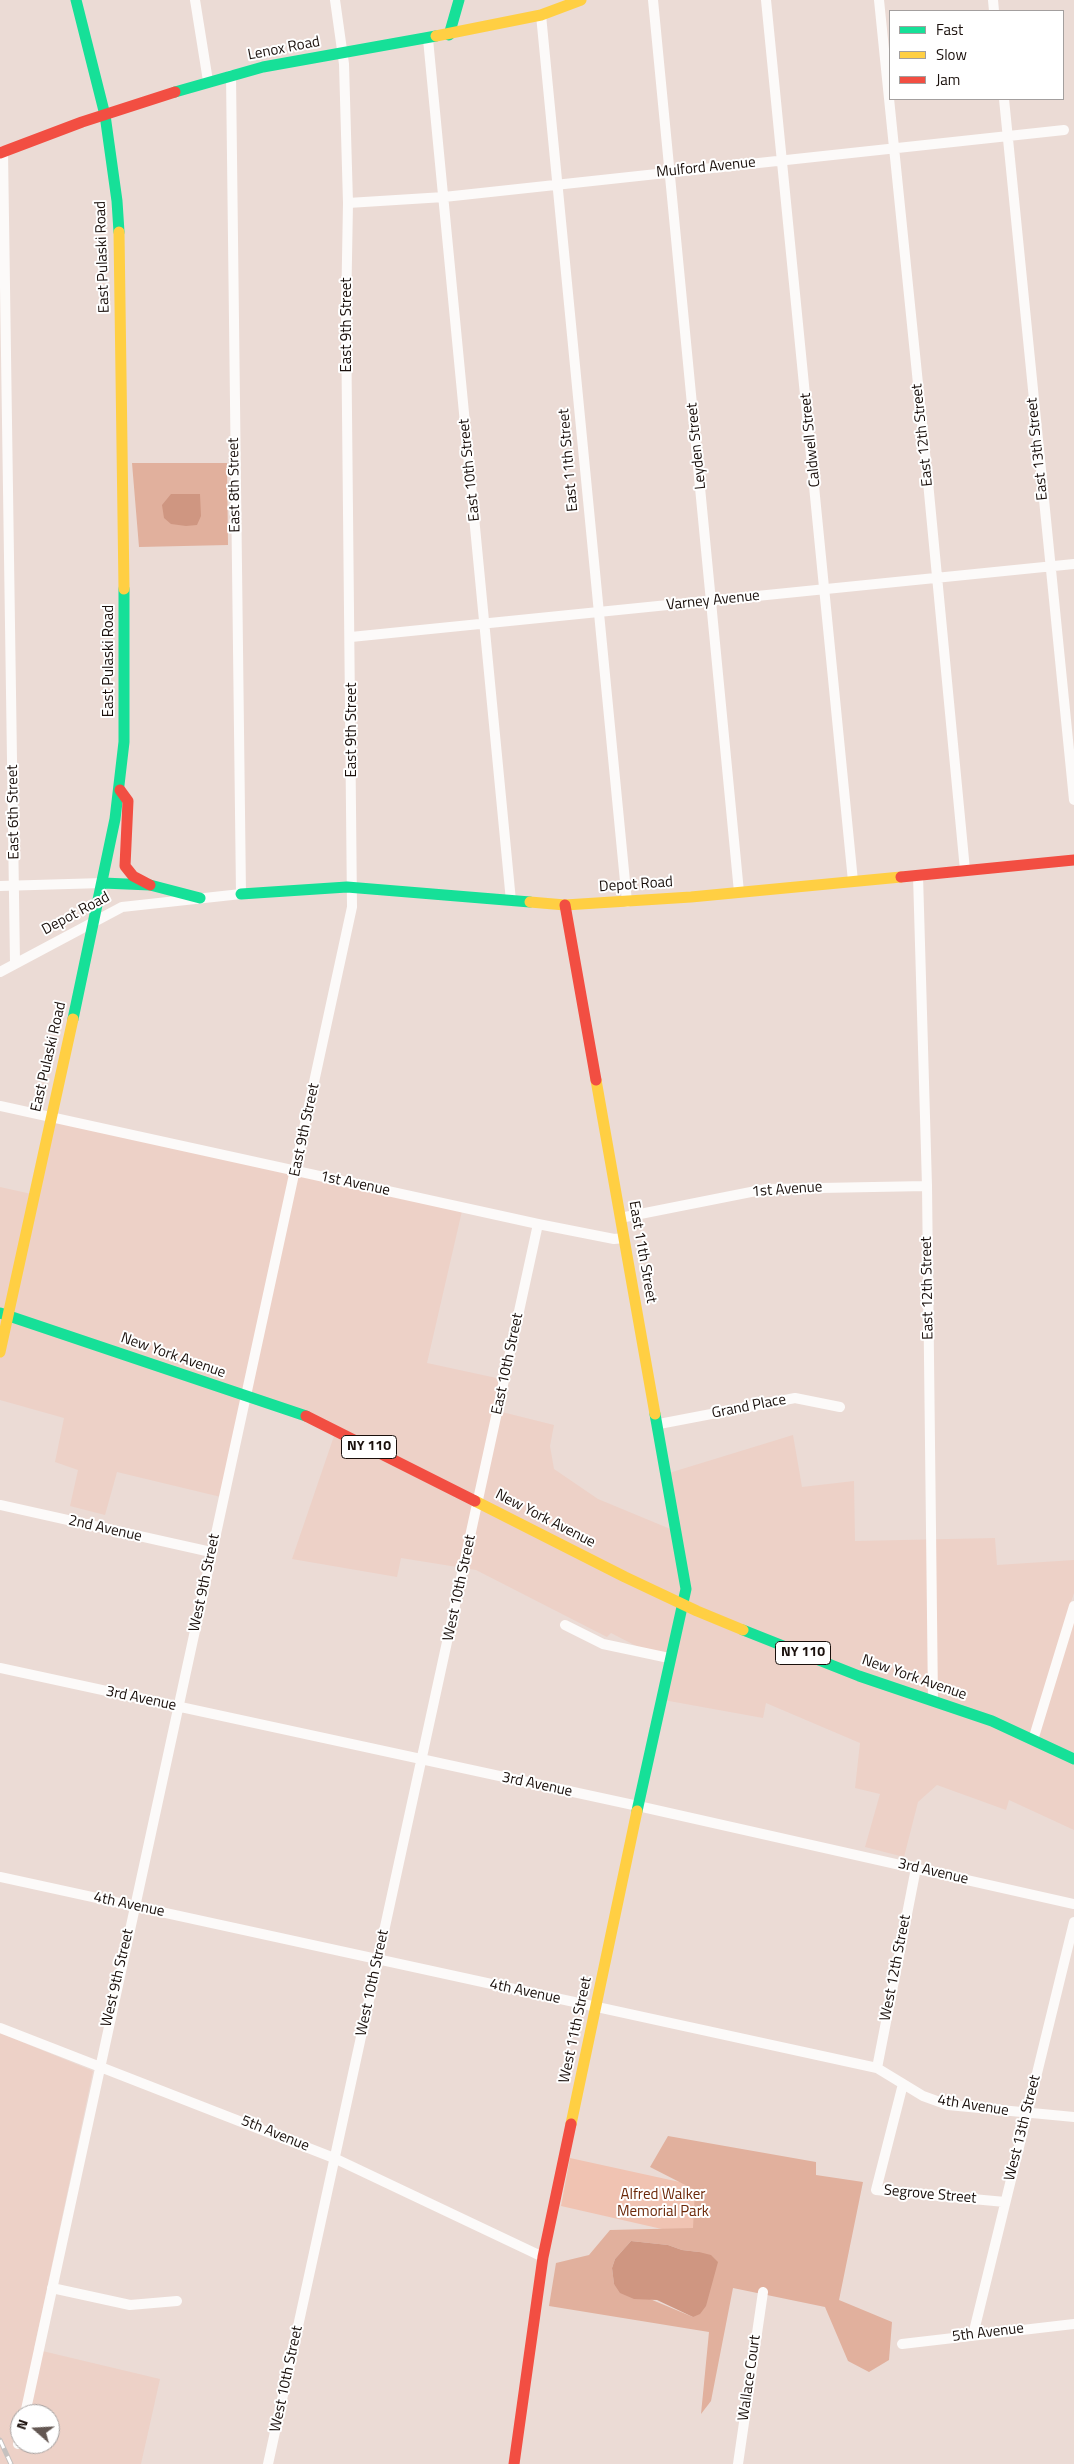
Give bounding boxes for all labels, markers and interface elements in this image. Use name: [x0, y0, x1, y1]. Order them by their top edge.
legend: [889, 10, 1064, 100]
text: Fast: [936, 18, 963, 41]
street label: Lenox Road: [246, 33, 322, 65]
text: Slow: [936, 43, 967, 66]
text: Jam: [936, 68, 960, 91]
street label: Mulford Avenue: [655, 154, 757, 182]
street label: East Pulaski Road: [92, 201, 114, 313]
street label: East 9th Street: [338, 277, 356, 373]
street label: East 12th Street: [909, 383, 937, 487]
street label: Caldwell Street: [797, 392, 825, 488]
street label: East 13th Street: [1024, 397, 1052, 501]
street label: Leyden Street: [683, 402, 711, 490]
street label: East 11th Street: [556, 408, 582, 512]
street label: East 10th Street: [456, 418, 484, 522]
street label: East 8th Street: [225, 437, 245, 533]
street label: Varney Avenue: [665, 587, 761, 615]
street label: East Pulaski Road: [100, 605, 118, 717]
street label: East 9th Street: [343, 682, 361, 778]
street label: East 6th Street: [4, 764, 24, 860]
street label: Depot Road: [598, 873, 674, 897]
street label: Depot Road: [39, 889, 113, 939]
street label: East Pulaski Road: [28, 1000, 70, 1114]
street label: East 9th Street: [286, 1082, 324, 1178]
street label: 1st Avenue: [318, 1168, 392, 1200]
street label: 1st Avenue: [751, 1179, 823, 1201]
street label: East 11th Street: [624, 1200, 660, 1304]
street label: East 12th Street: [918, 1236, 938, 1340]
street label: East 10th Street: [488, 1312, 528, 1416]
street label: New York Avenue: [118, 1330, 228, 1382]
street label: Grand Place: [710, 1391, 788, 1423]
road number: NY 110: [342, 1435, 396, 1458]
street label: New York Avenue: [492, 1486, 598, 1552]
street label: 2nd Avenue: [67, 1512, 143, 1546]
street label: West 9th Street: [186, 1532, 224, 1634]
street label: West 10th Street: [440, 1533, 480, 1643]
road number: NY 110: [776, 1642, 830, 1665]
street label: New York Avenue: [859, 1652, 969, 1704]
street label: 3rd Avenue: [104, 1683, 178, 1715]
street label: 3rd Avenue: [500, 1769, 574, 1801]
street label: 3rd Avenue: [896, 1855, 970, 1889]
street label: 4th Avenue: [92, 1889, 166, 1921]
street label: West 12th Street: [877, 1913, 915, 2023]
street label: West 9th Street: [98, 1927, 138, 2029]
street label: West 10th Street: [353, 1928, 393, 2038]
street label: West 11th Street: [556, 1975, 596, 2085]
street label: 4th Avenue: [488, 1976, 562, 2008]
street label: West 13th Street: [1001, 2073, 1045, 2183]
street label: 4th Avenue: [936, 2091, 1010, 2121]
street label: 5th Avenue: [238, 2112, 312, 2156]
street label: Segrove Street: [883, 2182, 977, 2208]
park label: Alfred Walker Memorial Park: [617, 2186, 709, 2221]
street label: 5th Avenue: [951, 2320, 1025, 2346]
street label: West 10th Street: [267, 2324, 307, 2434]
street label: Wallace Court: [735, 2334, 765, 2422]
north arrow: [10, 2404, 60, 2454]
text: N: [10, 2416, 33, 2432]

